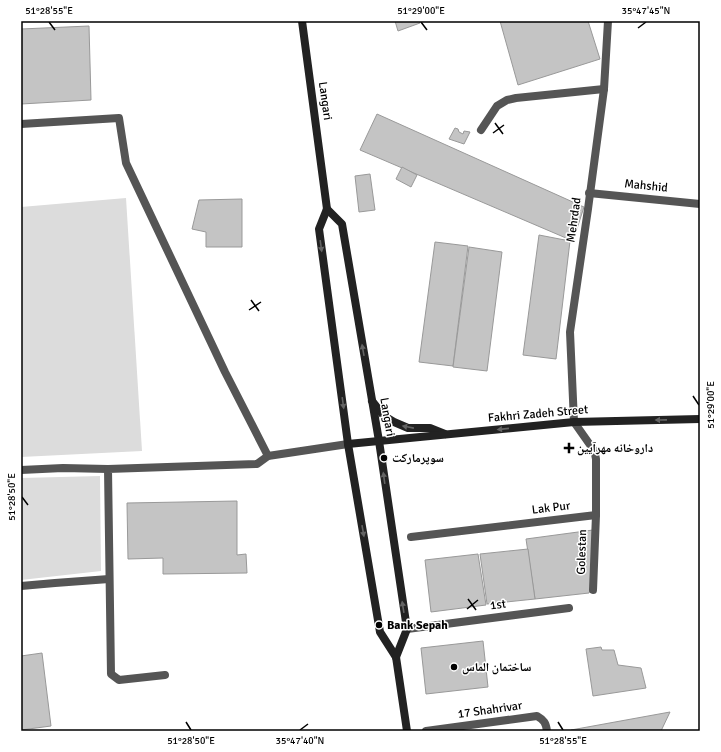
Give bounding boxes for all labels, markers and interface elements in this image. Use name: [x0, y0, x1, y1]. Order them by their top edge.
text: 51°28'55"E: [25, 5, 73, 17]
text: 51°29'00"E: [397, 5, 445, 17]
text: 35°47'45"N: [622, 5, 670, 17]
street label: Langari: [315, 81, 335, 121]
street label: Mahshid: [623, 176, 669, 196]
street label: Mehrdad: [563, 197, 585, 243]
one-way arrow: [318, 240, 324, 252]
one-way arrow: [360, 344, 366, 356]
text: 51°29'00"E: [705, 381, 717, 429]
street label: Langari: [376, 396, 398, 438]
one-way arrow: [340, 397, 346, 409]
street label: Fakhri Zadeh Street: [487, 402, 589, 426]
one-way arrow: [654, 417, 667, 423]
one-way arrow: [402, 423, 414, 429]
one-way arrow: [497, 426, 509, 432]
place label: داروخانه مهرآیین: [577, 441, 653, 456]
marker: داروخانه مهرآیین: [564, 443, 574, 453]
place label: سوپرمارکت: [392, 451, 444, 466]
marker: سوپرمارکت: [379, 453, 389, 463]
one-way arrow: [381, 472, 387, 484]
text: 51°28'50"E: [6, 473, 18, 521]
street label: Lak Pur: [531, 498, 572, 518]
one-way arrow: [360, 525, 366, 537]
street label: Golestan: [574, 529, 590, 575]
street label: 1st: [489, 596, 507, 614]
one-way arrow: [400, 601, 406, 613]
place label: Bank Sepah: [387, 618, 448, 633]
marker: Bank Sepah: [374, 620, 384, 630]
place label: ساختمان الماس: [462, 660, 531, 675]
marker: ساختمان الماس: [449, 662, 459, 672]
street label: 17 Shahrivar: [457, 698, 524, 722]
text: 51°28'50"E: [167, 735, 215, 747]
text: 35°47'40"N: [276, 735, 324, 747]
text: 51°28'55"E: [539, 735, 587, 747]

